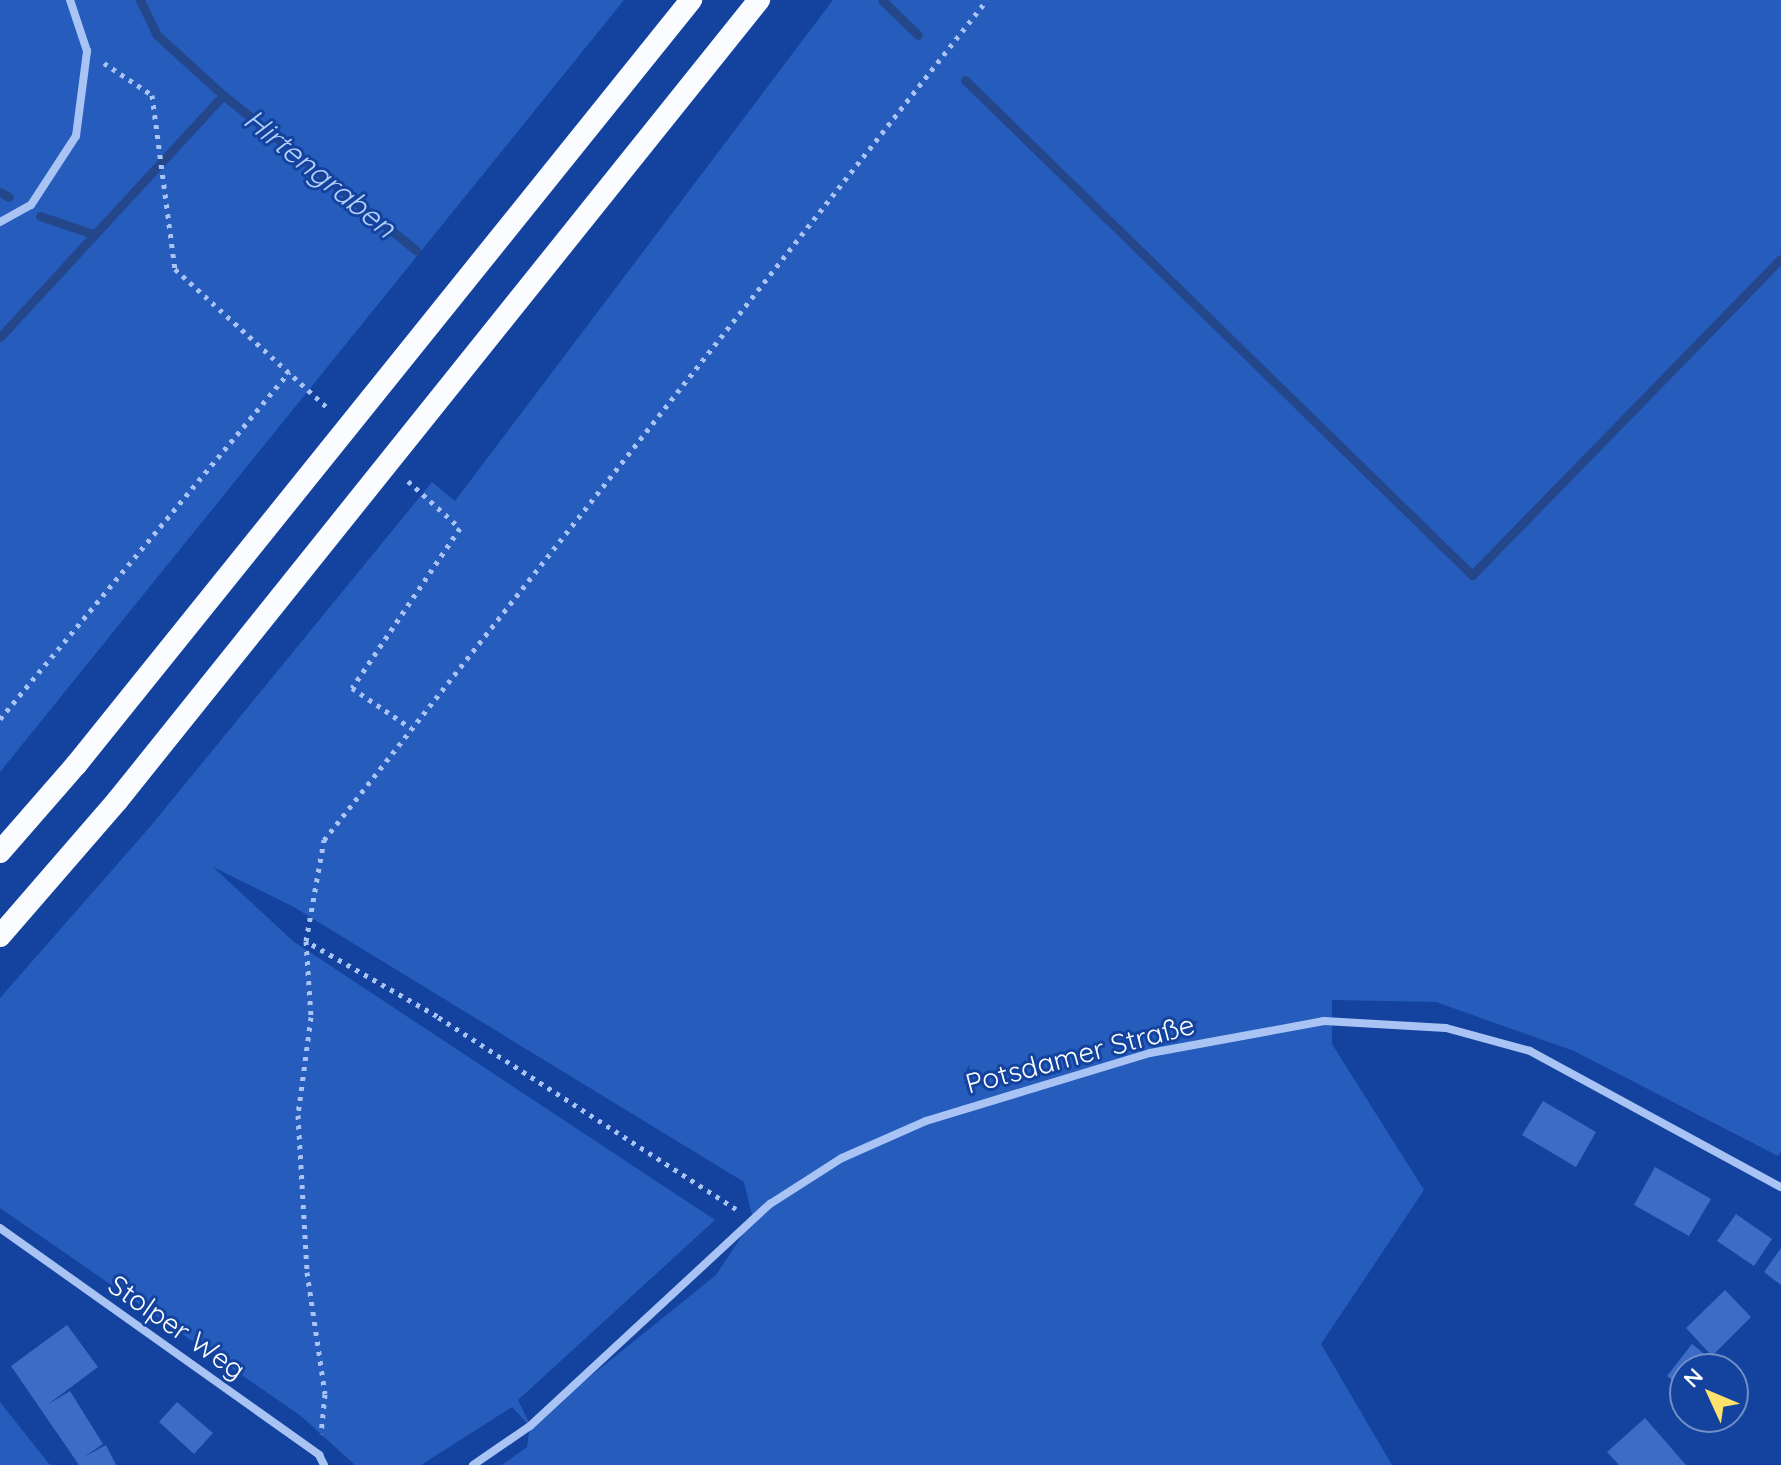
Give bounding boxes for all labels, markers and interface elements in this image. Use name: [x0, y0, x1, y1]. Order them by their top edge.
water label: Hirtengraben: [237, 101, 403, 245]
street label: Potsdamer Straße: [962, 1007, 1198, 1101]
street label: Stolper Weg: [102, 1268, 252, 1386]
north arrow: [1669, 1353, 1749, 1433]
text: N: [1677, 1362, 1709, 1393]

